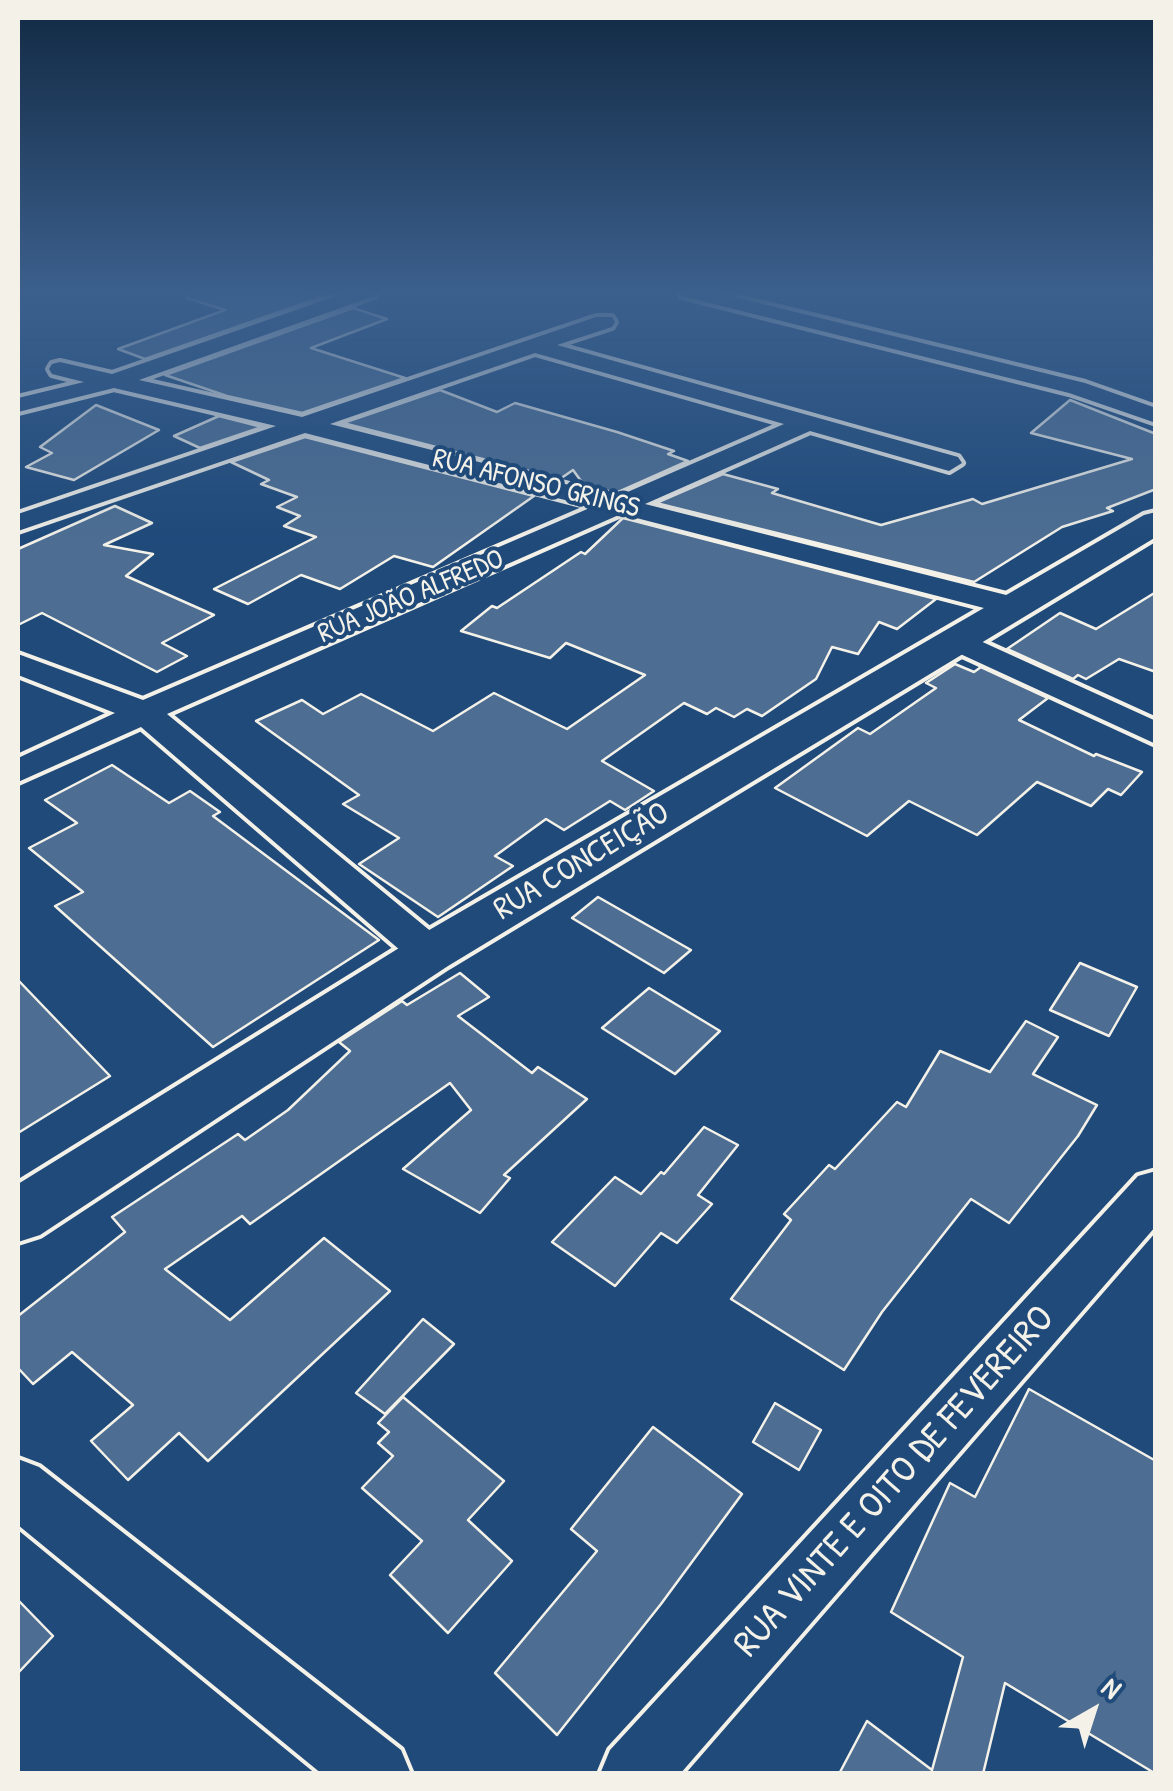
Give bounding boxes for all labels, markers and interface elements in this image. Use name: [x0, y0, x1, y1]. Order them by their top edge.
street label: RUA AFONSO GRINGS: [429, 442, 643, 526]
street label: RUA JOÃO ALFREDO: [313, 543, 509, 651]
street label: RUA CONCEIÇÃO: [487, 795, 677, 929]
street label: RUA VINTE E OITO DE FEVEREIRO: [725, 1297, 1065, 1667]
north arrow: [1043, 1661, 1143, 1761]
text: N: [1094, 1668, 1130, 1707]

